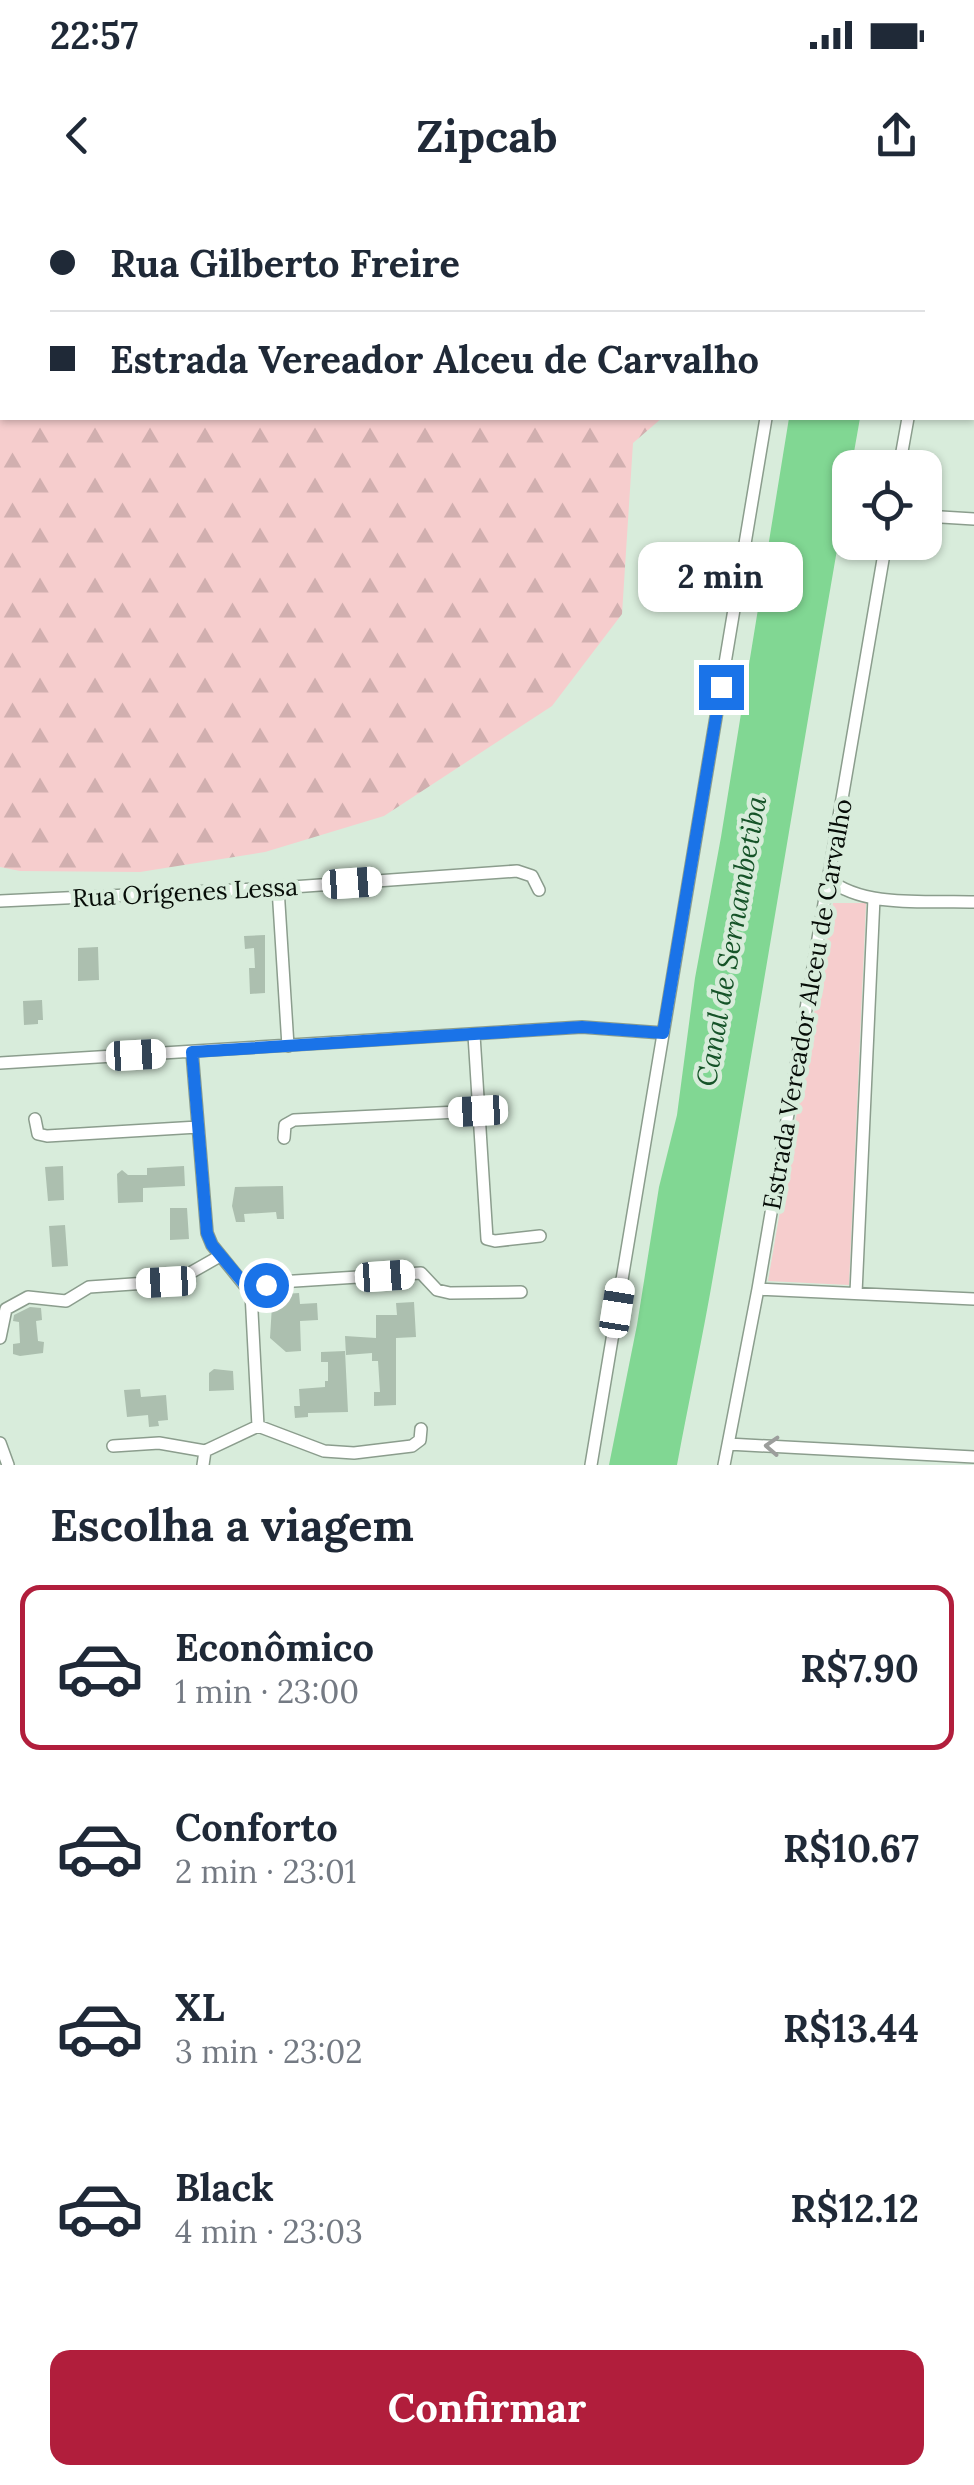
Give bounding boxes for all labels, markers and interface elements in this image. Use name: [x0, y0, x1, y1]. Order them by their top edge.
text: 22:57: [50, 11, 138, 59]
text: Zipcab: [416, 107, 558, 164]
icon: back: [50, 108, 105, 163]
icon: share: [869, 108, 924, 163]
text: Rua Gilberto Freire: [110, 239, 460, 287]
text: Estrada Vereador Alceu de Carvalho: [110, 335, 759, 383]
map controls: [832, 450, 942, 560]
button: locate: [832, 450, 942, 560]
callout: 2 min: [638, 542, 804, 612]
text: 2 min: [678, 556, 763, 597]
route end: [699, 665, 744, 710]
water label: Canal de Sernambetiba: [688, 792, 774, 1089]
street label: Estrada Vereador Alceu de Carvalho: [755, 796, 859, 1212]
car: [321, 866, 383, 900]
street label: Rua Orígenes Lessa: [71, 870, 299, 914]
car: [105, 1038, 167, 1072]
car: [447, 1094, 509, 1128]
car: [354, 1259, 416, 1293]
route start: [244, 1263, 289, 1308]
car: [135, 1265, 197, 1299]
car: [597, 1276, 637, 1340]
one-way arrow: [763, 1436, 779, 1457]
text: Escolha a viagem: [50, 1496, 414, 1553]
icon: car: [55, 1623, 145, 1713]
text: Econômico: [175, 1623, 374, 1671]
text: R$7.90: [800, 1644, 919, 1692]
text: 1 min · 23:00: [175, 1671, 359, 1712]
icon: car: [55, 1803, 145, 1893]
text: Conforto: [175, 1803, 338, 1851]
text: R$10.67: [783, 1824, 919, 1872]
text: 2 min · 23:01: [175, 1851, 357, 1892]
icon: car: [55, 1983, 145, 2073]
text: XL: [175, 1983, 225, 2031]
text: R$13.44: [783, 2004, 919, 2052]
text: 3 min · 23:02: [175, 2031, 362, 2072]
icon: car: [55, 2163, 145, 2253]
text: Black: [175, 2163, 274, 2211]
text: R$12.12: [790, 2184, 919, 2232]
text: 4 min · 23:03: [175, 2211, 363, 2252]
button: Confirmar: [50, 2350, 924, 2465]

